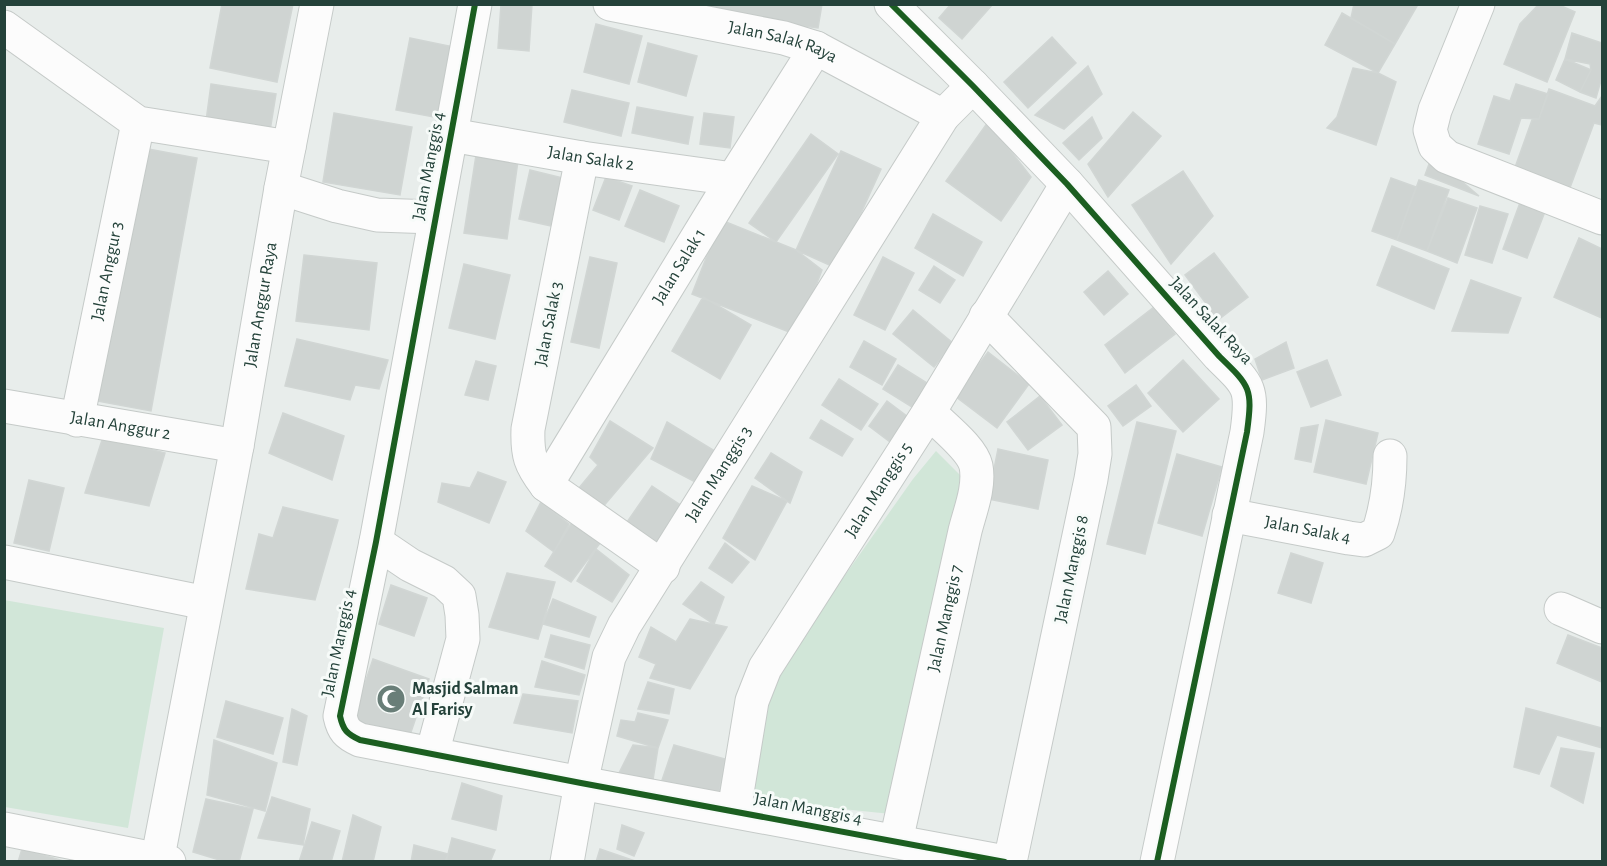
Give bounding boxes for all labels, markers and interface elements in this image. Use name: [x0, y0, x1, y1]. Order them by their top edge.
street label: Jalan Salak Raya: [727, 18, 840, 66]
street label: Jalan Manggis 4: [410, 110, 448, 222]
street label: Jalan Salak 2: [546, 143, 635, 174]
street label: Jalan Anggur 3: [89, 220, 127, 322]
street label: Jalan Salak 1: [650, 226, 709, 308]
street label: Jalan Anggur Raya: [242, 241, 281, 369]
street label: Jalan Salak Raya: [1166, 274, 1256, 368]
street label: Jalan Salak 3: [532, 280, 566, 368]
street label: Jalan Anggur 2: [69, 409, 172, 443]
street label: Jalan Manggis 3: [683, 423, 756, 525]
street label: Jalan Manggis 5: [842, 440, 916, 541]
street label: Jalan Manggis 8: [1052, 513, 1092, 625]
street label: Jalan Salak 4: [1263, 513, 1353, 547]
street label: Jalan Manggis 7: [925, 563, 966, 674]
street label: Jalan Manggis 4: [319, 587, 359, 699]
place label: Masjid Salman Al Farisy: [412, 680, 518, 719]
mosque icon: Masjid Salman Al Farisy: [375, 683, 407, 715]
street label: Jalan Manggis 4: [752, 790, 864, 828]

